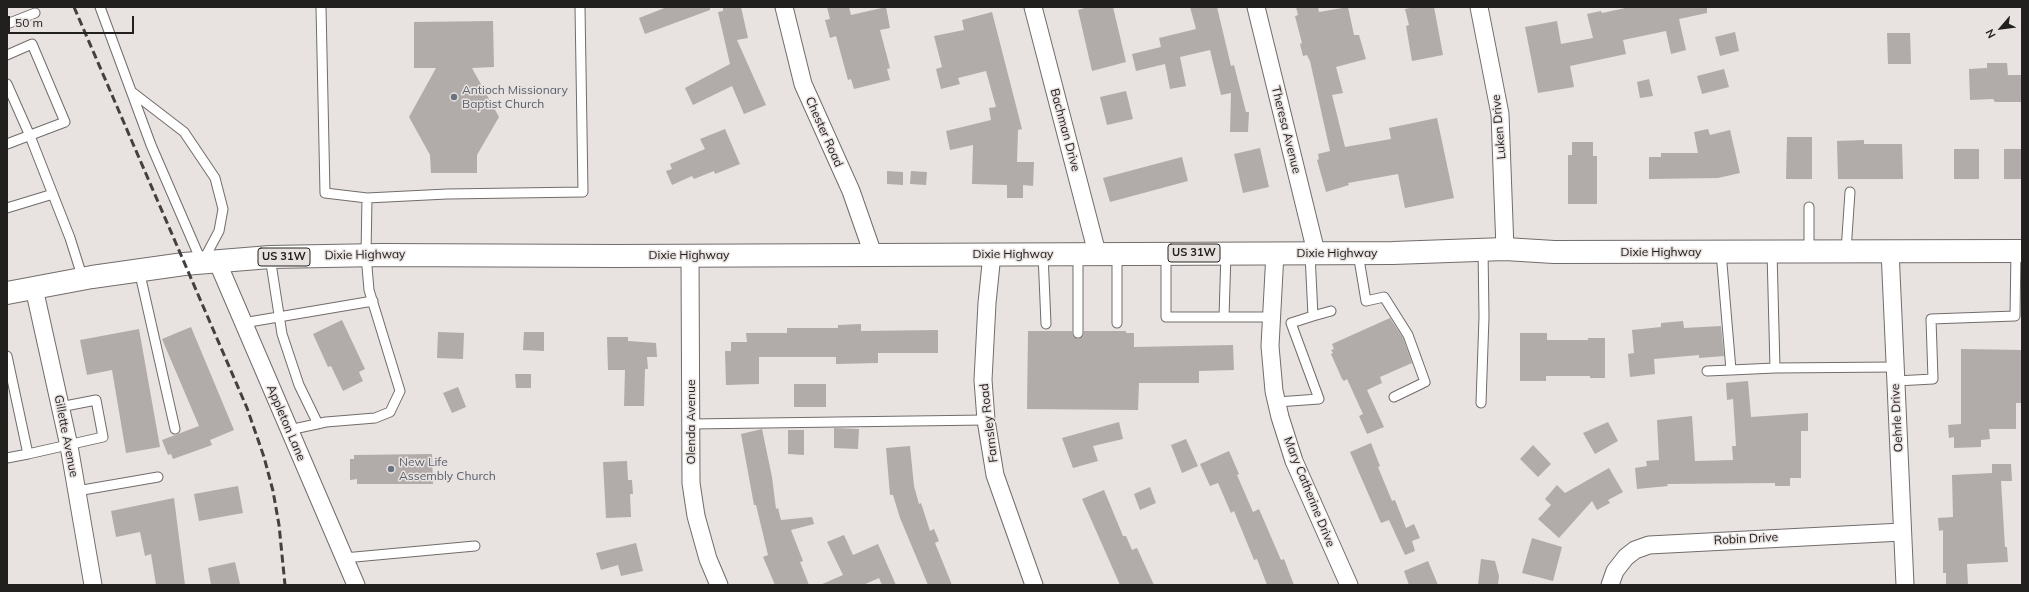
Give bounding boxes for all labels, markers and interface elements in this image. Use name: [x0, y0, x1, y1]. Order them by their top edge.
scale bar: [10, 8, 136, 34]
north arrow: [1981, 8, 2021, 48]
text: 50 m: [15, 15, 43, 30]
text: N: [1982, 27, 1999, 41]
place label: Antioch Missionary Baptist Church: [462, 83, 568, 111]
street label: Theresa Avenue: [1268, 85, 1304, 175]
street label: Bachman Drive: [1047, 87, 1083, 173]
marker: Antioch Missionary Baptist Church: [449, 92, 459, 102]
street label: Luken Drive: [1489, 94, 1509, 160]
street label: Chester Road: [802, 95, 846, 169]
road number: US 31W: [1168, 244, 1220, 262]
street label: Dixie Highway: [1621, 245, 1701, 259]
street label: Dixie Highway: [1297, 246, 1377, 260]
street label: Dixie Highway: [324, 247, 406, 263]
street label: Dixie Highway: [973, 247, 1053, 261]
road number: US 31W: [258, 248, 310, 266]
street label: Dixie Highway: [649, 248, 729, 262]
street label: Olenda Avenue: [684, 379, 698, 465]
street label: Appleton Lane: [264, 383, 308, 463]
street label: Farnsley Road: [977, 383, 1001, 463]
street label: Oehrle Drive: [1888, 383, 1906, 453]
street label: Gillette Avenue: [51, 394, 81, 478]
street label: Mary Catherine Drive: [1280, 435, 1338, 549]
place label: New Life Assembly Church: [399, 455, 496, 483]
marker: New Life Assembly Church: [386, 464, 396, 474]
street label: Robin Drive: [1714, 530, 1778, 548]

